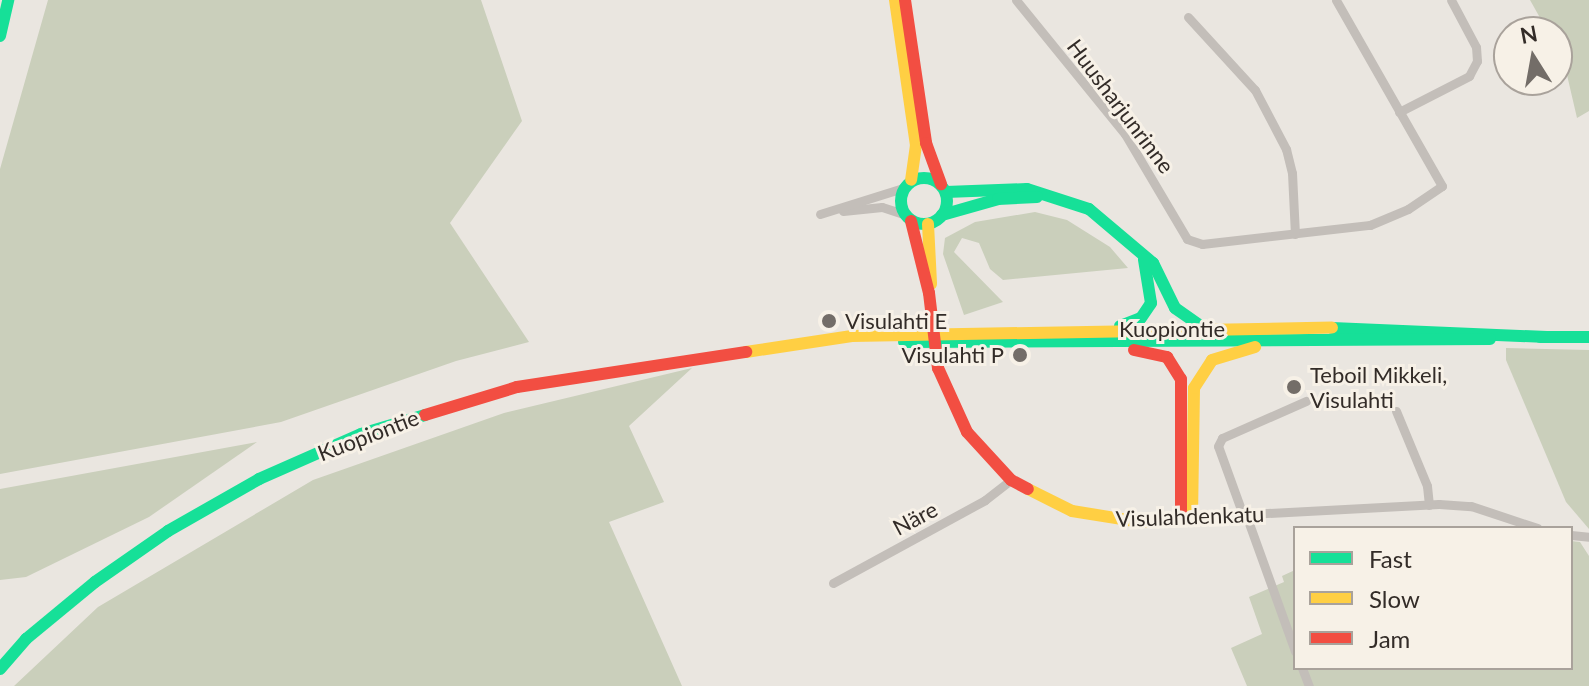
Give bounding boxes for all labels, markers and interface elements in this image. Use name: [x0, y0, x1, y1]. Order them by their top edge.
north arrow: [1493, 16, 1573, 96]
text: N: [1518, 19, 1540, 49]
street label: Huusharjunrinne: [1062, 34, 1180, 178]
place label: Visulahti E: [845, 308, 947, 334]
marker: Visulahti E: [820, 312, 838, 330]
street label: Kuopiontie: [1119, 316, 1225, 342]
place label: Visulahti P: [901, 342, 1004, 368]
marker: Visulahti P: [1011, 346, 1029, 364]
place label: Teboil Mikkeli, Visulahti: [1310, 361, 1447, 412]
marker: Teboil Mikkeli, Visulahti: [1285, 378, 1303, 396]
street label: Kuopiontie: [314, 404, 422, 466]
street label: Näre: [888, 495, 942, 541]
street label: Visulahdenkatu: [1115, 500, 1265, 532]
legend: [1293, 526, 1573, 670]
text: Fast: [1369, 544, 1412, 573]
text: Slow: [1369, 584, 1420, 613]
text: Jam: [1369, 624, 1410, 653]

